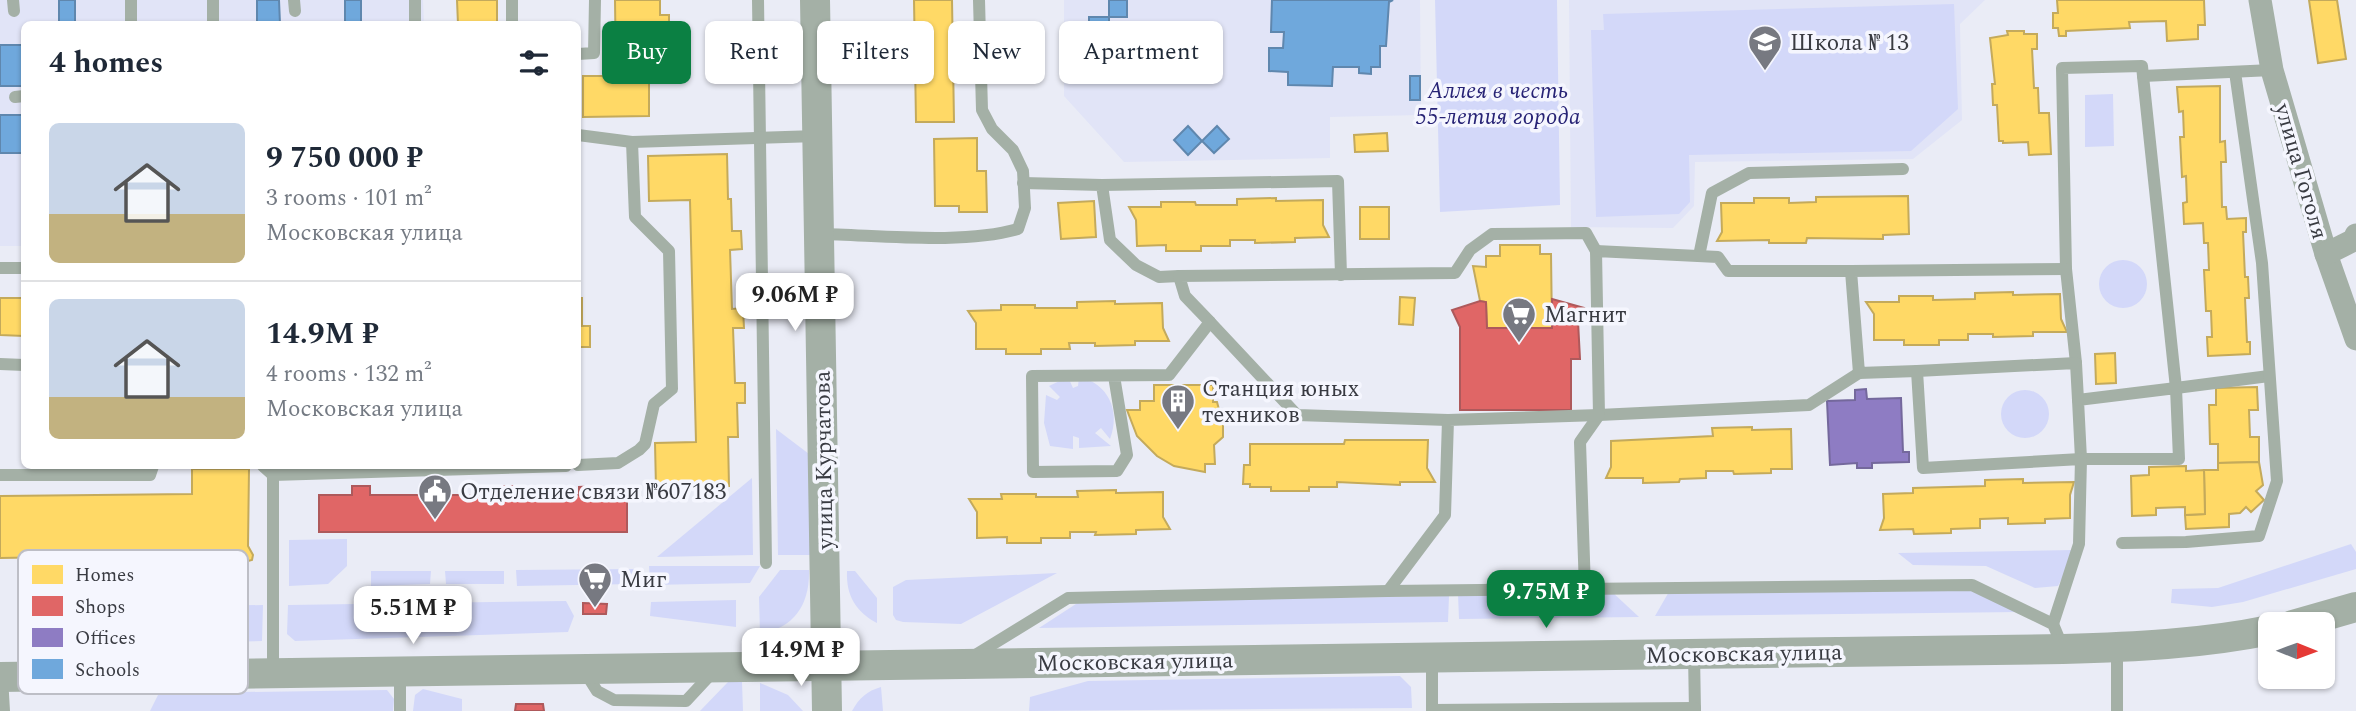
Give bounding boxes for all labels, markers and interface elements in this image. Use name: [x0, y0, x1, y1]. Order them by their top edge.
chip: Buy: [602, 21, 691, 84]
chip: Rent: [705, 21, 803, 84]
chip: Filters: [817, 21, 934, 84]
chip: New: [948, 21, 1045, 84]
chip: Apartment: [1059, 21, 1223, 84]
school or university icon: Школа № 13: [1746, 23, 1784, 72]
place label: Школа № 13: [1790, 26, 1909, 61]
text: 4 homes: [49, 40, 163, 86]
icon: filters: [515, 44, 553, 82]
park label: Аллея в честь 55-летия города: [1415, 74, 1581, 135]
street label: улица Гоголя: [2264, 98, 2337, 244]
text: 9 750 000 ₽: [266, 135, 423, 181]
icon: home: [105, 151, 189, 235]
text: 3 rooms · 101 m²: [266, 181, 432, 216]
text: Московская улица: [266, 216, 463, 251]
pin: 9.06M ₽: [730, 274, 860, 333]
text: 9.06M ₽: [752, 278, 838, 313]
supermarket icon: Магнит: [1500, 295, 1538, 344]
place label: Магнит: [1544, 298, 1627, 333]
text: 14.9M ₽: [266, 311, 379, 357]
icon: home: [105, 327, 189, 411]
text: 4 rooms · 132 m²: [266, 357, 432, 392]
street label: улица Курчатова: [805, 370, 844, 551]
place label: Станция юных техников: [1202, 372, 1359, 433]
building icon: Станция юных техников: [1159, 382, 1197, 431]
text: Московская улица: [266, 392, 463, 427]
public building icon: Отделение связи №607183: [416, 472, 454, 521]
place label: Отделение связи №607183: [460, 475, 726, 510]
legend: [18, 550, 248, 694]
supermarket icon: Миг: [576, 560, 614, 609]
text: Homes: [75, 561, 134, 590]
place label: Миг: [620, 563, 666, 598]
pin: 9.75M ₽: [1481, 570, 1611, 630]
text: 9.75M ₽: [1503, 575, 1589, 610]
pin: 5.51M ₽: [348, 586, 478, 646]
text: 5.51M ₽: [370, 591, 456, 626]
text: Shops: [75, 593, 125, 622]
north arrow: [2258, 612, 2334, 690]
map controls: [2258, 612, 2335, 689]
text: Offices: [75, 624, 136, 653]
pin: 14.9M ₽: [736, 628, 866, 688]
text: 14.9M ₽: [758, 633, 844, 668]
street label: Московская улица: [1645, 635, 1843, 674]
street label: Московская улица: [1036, 643, 1234, 682]
text: Schools: [75, 656, 140, 685]

